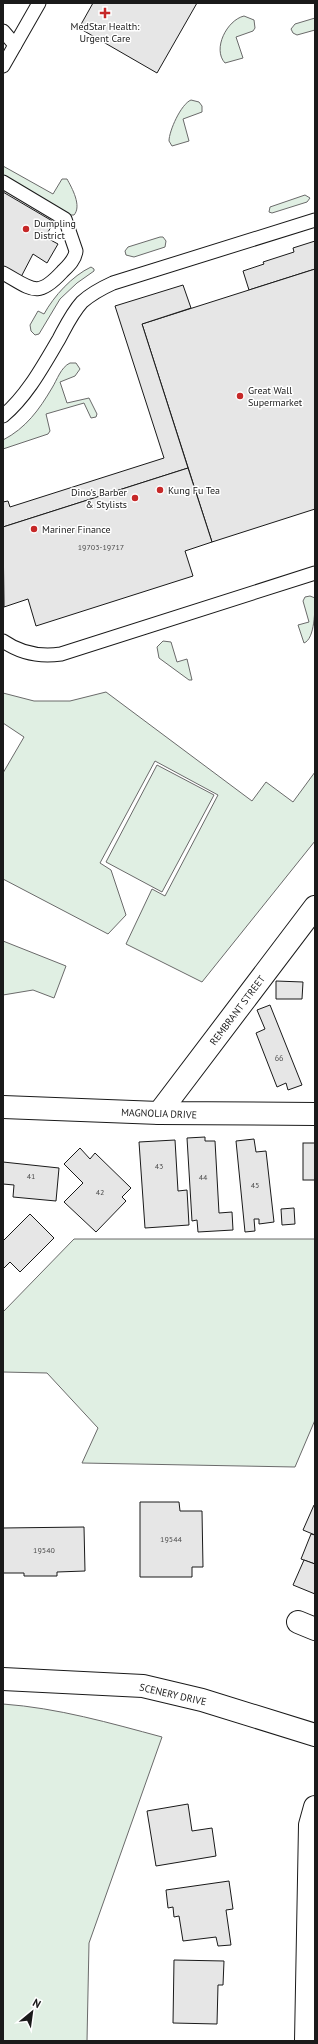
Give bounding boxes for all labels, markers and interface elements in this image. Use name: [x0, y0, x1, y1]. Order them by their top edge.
marker: MedStar Health: Urgent Care: [99, 7, 111, 19]
place label: MedStar Health: Urgent Care: [71, 20, 140, 45]
place label: Dumpling District: [34, 217, 76, 242]
marker: Dumpling District: [21, 224, 31, 234]
place label: Great Wall Supermarket: [248, 384, 303, 409]
marker: Great Wall Supermarket: [235, 391, 245, 401]
place label: Kung Fu Tea: [168, 484, 220, 497]
marker: Kung Fu Tea: [155, 485, 165, 495]
place label: Dino's Barber & Stylists: [71, 486, 128, 511]
marker: Dino's Barber & Stylists: [130, 493, 140, 503]
place label: Mariner Finance: [42, 523, 111, 536]
marker: Mariner Finance: [29, 524, 39, 534]
house number: 19703-19717: [78, 542, 124, 552]
street label: REMBRANT STREET: [207, 972, 268, 1048]
house number: 66: [275, 1053, 283, 1063]
street label: MAGNOLIA DRIVE: [121, 1106, 197, 1121]
house number: 43: [155, 1161, 163, 1171]
house number: 41: [27, 1171, 35, 1181]
house number: 44: [199, 1172, 208, 1182]
house number: 45: [251, 1180, 259, 1190]
house number: 42: [96, 1187, 104, 1197]
house number: 19544: [160, 1534, 183, 1544]
house number: 19540: [33, 1545, 56, 1555]
street label: SCENERY DRIVE: [138, 1680, 208, 1708]
north arrow: [12, 1992, 52, 2032]
text: N: [30, 1995, 43, 2011]

